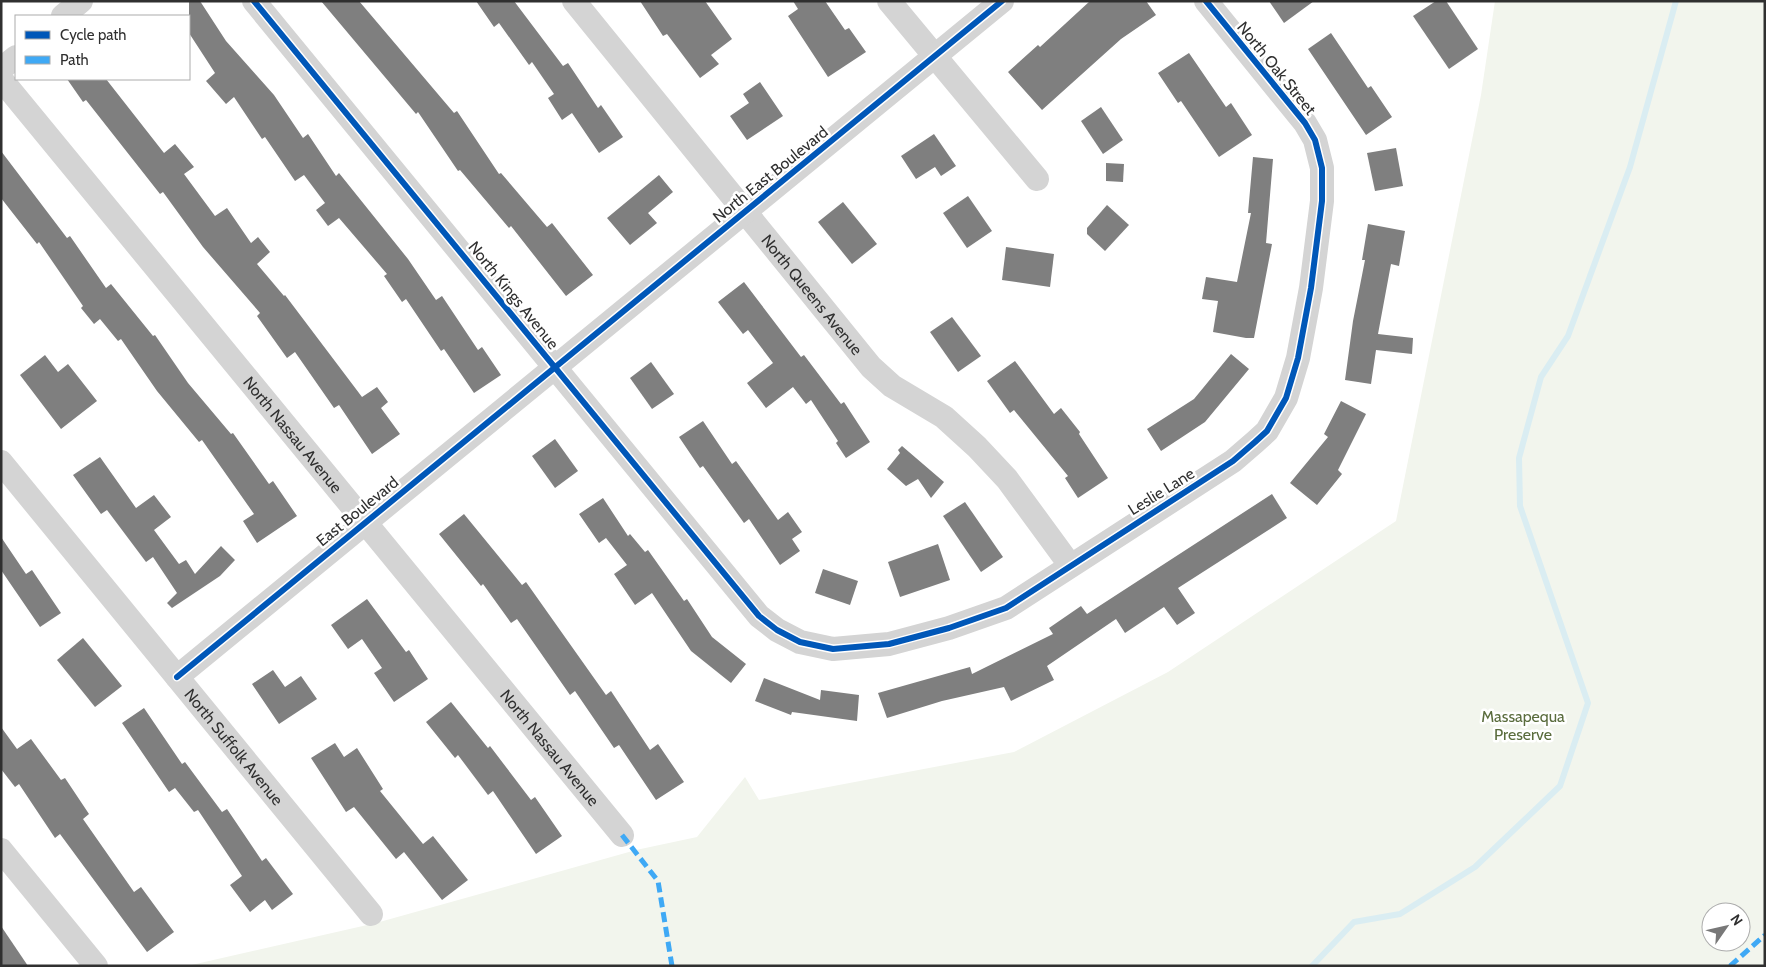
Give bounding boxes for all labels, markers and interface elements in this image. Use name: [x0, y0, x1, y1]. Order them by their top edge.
legend: [15, 15, 190, 80]
street label: North Oak Street: [1233, 18, 1320, 119]
text: Cycle path: [60, 26, 126, 44]
text: Path: [60, 51, 89, 69]
street label: North East Boulevard: [709, 122, 832, 227]
street label: North Queens Avenue: [757, 231, 866, 359]
street label: North Kings Avenue: [464, 238, 563, 353]
street label: North Nassau Avenue: [239, 373, 346, 497]
street label: Leslie Lane: [1125, 464, 1198, 519]
street label: East Boulevard: [313, 473, 402, 550]
street label: North Suffolk Avenue: [180, 685, 287, 809]
street label: North Nassau Avenue: [496, 686, 603, 810]
park label: Massapequa Preserve: [1481, 707, 1565, 744]
north arrow: [1701, 902, 1751, 952]
text: N: [1727, 911, 1747, 929]

